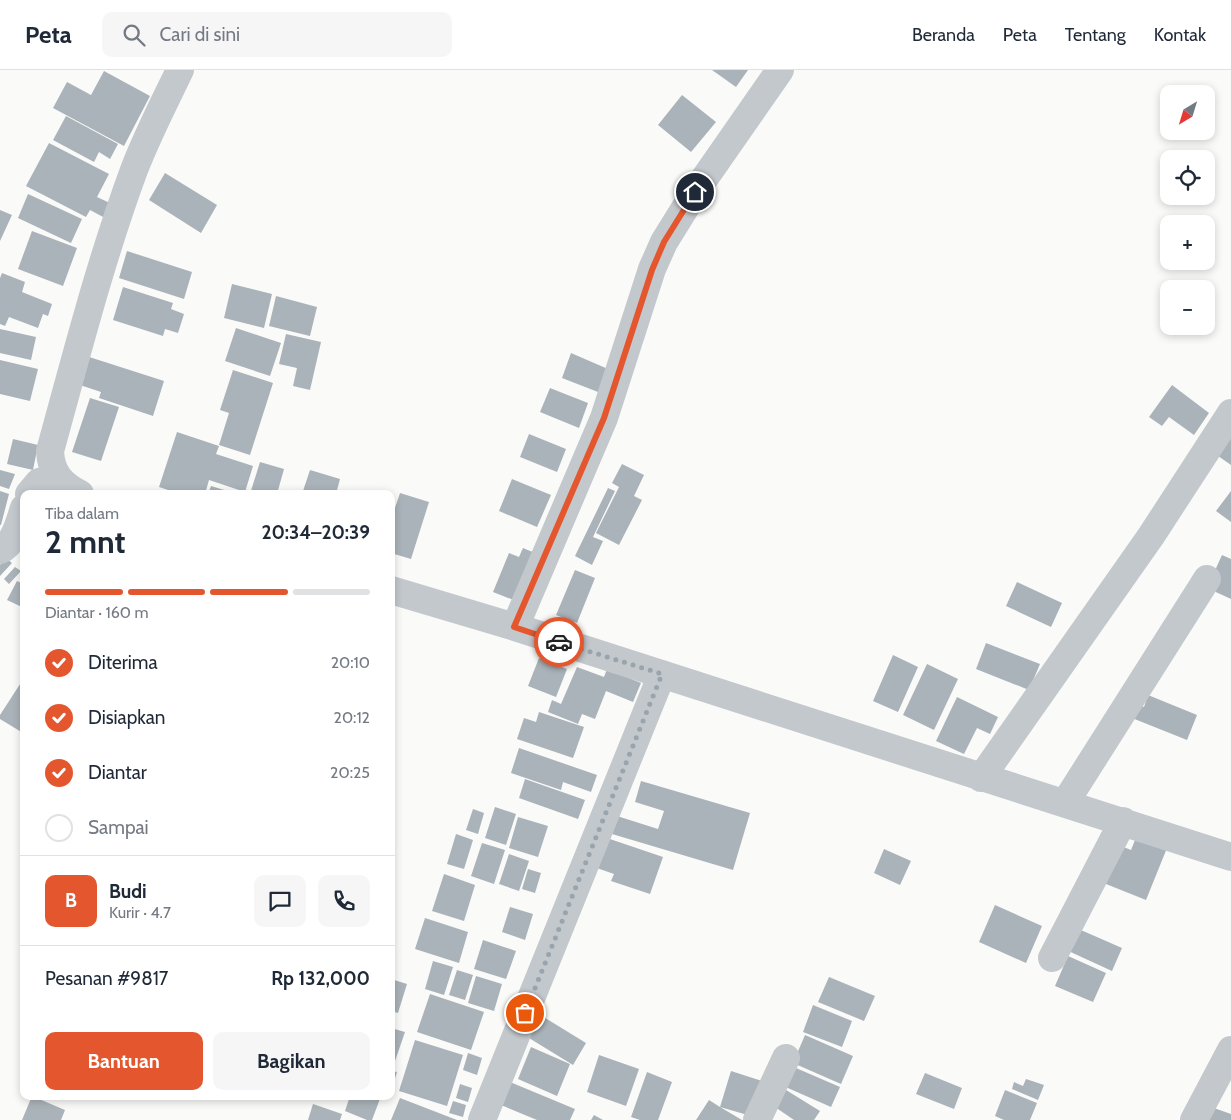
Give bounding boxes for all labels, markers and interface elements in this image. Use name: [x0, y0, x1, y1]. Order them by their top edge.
search box: [102, 12, 452, 57]
text: Peta: [25, 20, 72, 49]
icon: search: [120, 21, 148, 49]
text: Cari di sini: [160, 23, 240, 46]
text: Beranda: [912, 24, 975, 46]
text: Peta: [1003, 24, 1037, 46]
text: Tentang: [1065, 24, 1126, 46]
text: Kontak: [1154, 24, 1206, 46]
north arrow: [1160, 85, 1215, 140]
map controls: [1160, 85, 1215, 335]
button: locate: [1160, 150, 1215, 205]
pin: [674, 171, 716, 213]
icon: home: [681, 178, 709, 206]
button: +: [1160, 215, 1215, 270]
button: −: [1160, 280, 1215, 335]
text: Tiba dalam: [45, 504, 119, 523]
text: 20:34–20:39: [261, 521, 370, 544]
text: 2 mnt: [45, 522, 125, 561]
text: Diantar · 160 m: [45, 603, 149, 622]
courier: [534, 617, 584, 667]
icon: car: [545, 628, 573, 656]
icon: check: [45, 649, 73, 677]
text: Diterima: [88, 651, 158, 674]
text: 20:10: [331, 653, 370, 672]
icon: check: [45, 704, 73, 732]
text: Disiapkan: [88, 706, 165, 729]
text: 20:12: [334, 708, 370, 727]
icon: check: [45, 759, 73, 787]
text: Diantar: [88, 761, 147, 784]
text: 20:25: [330, 763, 370, 782]
text: Sampai: [88, 816, 149, 839]
button: chat: [254, 875, 306, 927]
button: phone: [318, 875, 370, 927]
text: Budi: [109, 880, 147, 903]
text: B: [65, 889, 77, 912]
text: Kurir · 4.7: [109, 903, 171, 922]
text: Pesanan #9817: [45, 967, 168, 990]
text: Rp 132,000: [271, 967, 370, 990]
pin: [504, 992, 546, 1034]
icon: bag: [511, 999, 539, 1027]
button: Bantuan: [45, 1032, 203, 1090]
button: Bagikan: [213, 1032, 370, 1090]

